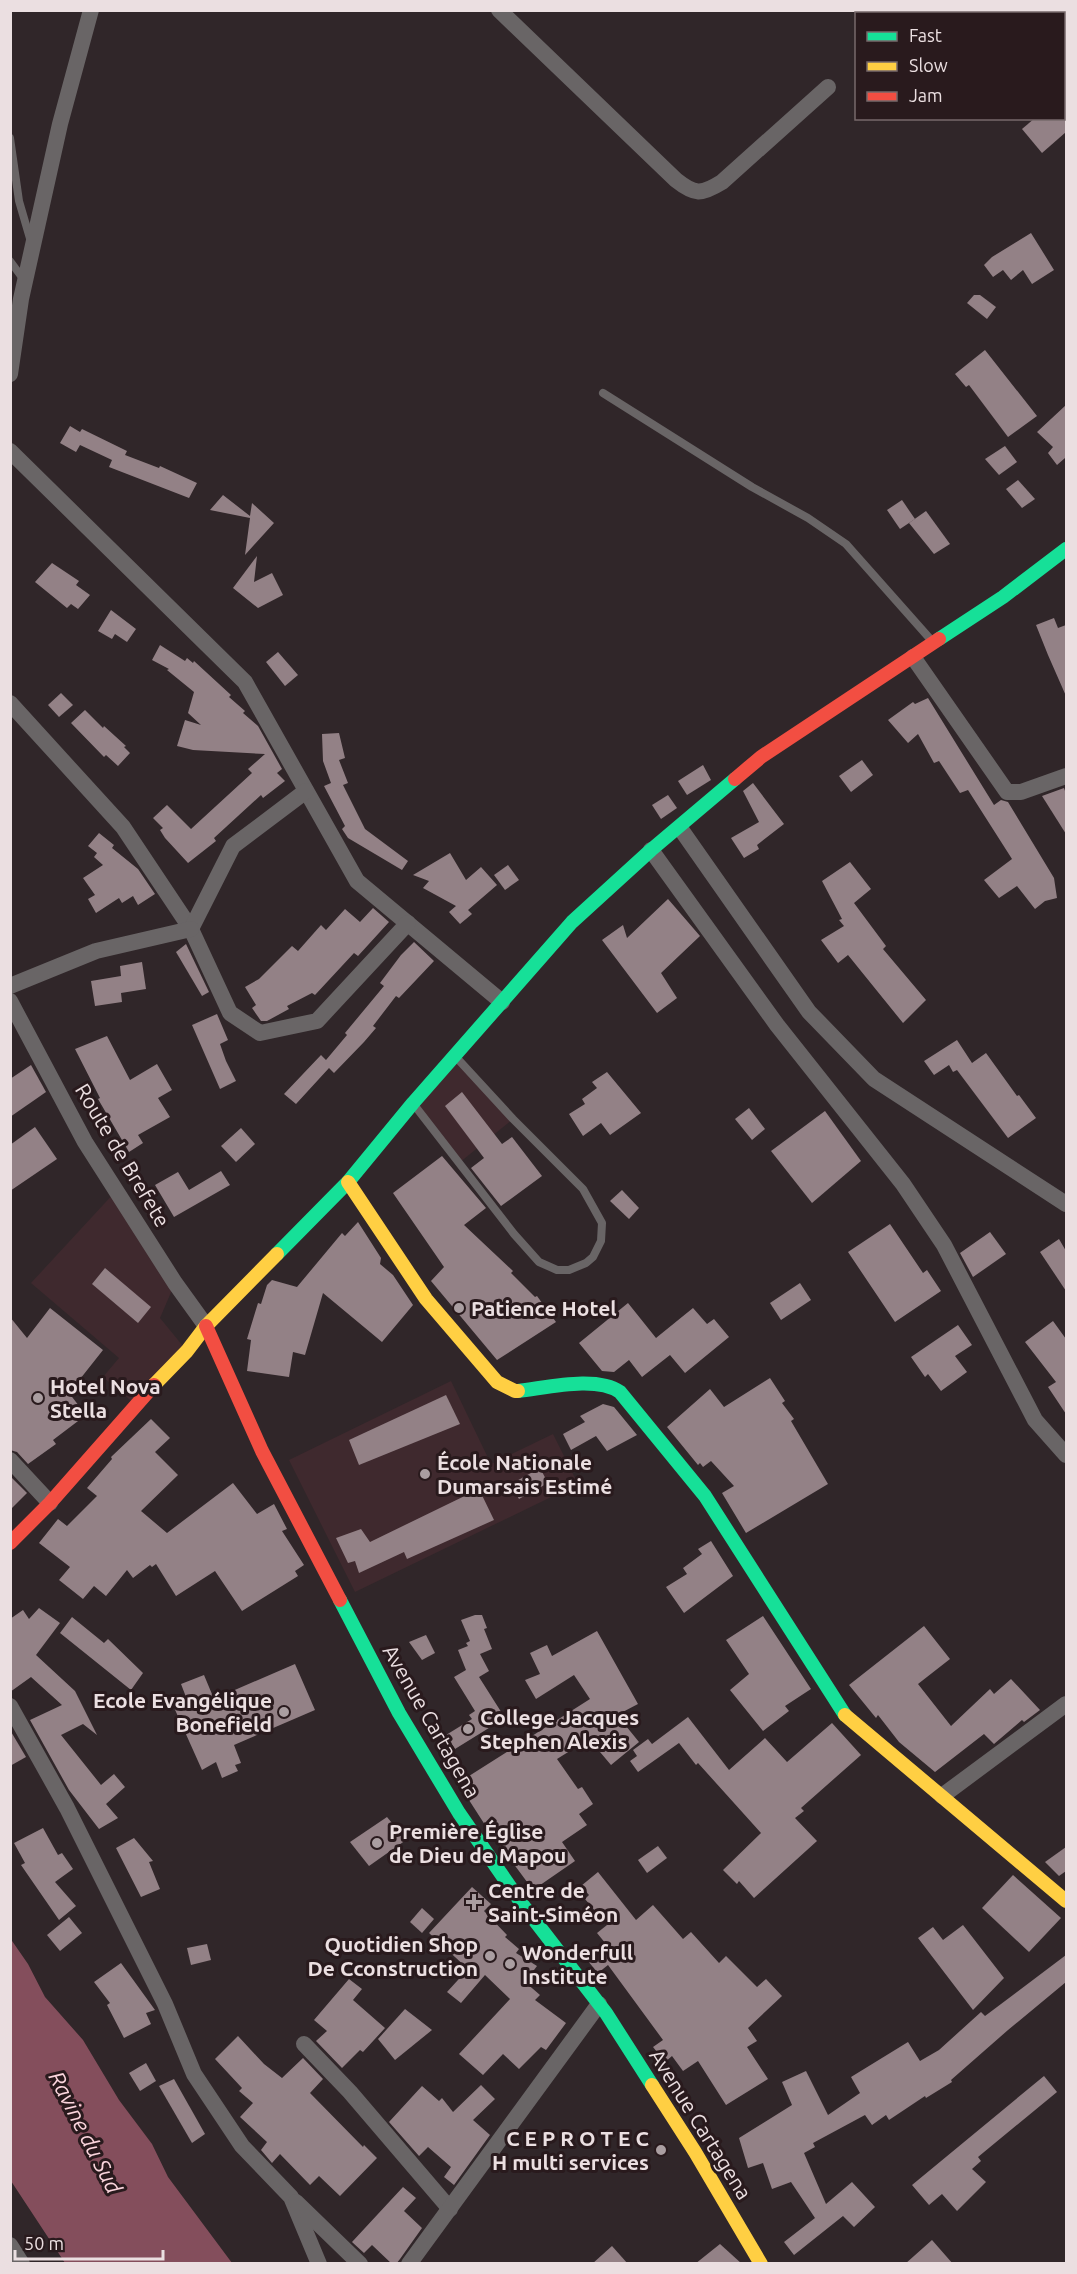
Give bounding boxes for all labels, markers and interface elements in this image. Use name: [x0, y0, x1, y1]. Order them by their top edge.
legend: [855, 12, 1065, 120]
text: Fast: [909, 25, 942, 45]
text: Slow: [909, 55, 948, 75]
text: Jam: [909, 85, 943, 105]
street label: Route de Brefete: [71, 1079, 175, 1231]
place label: Patience Hotel: [471, 1296, 617, 1320]
marker: Patience Hotel: [452, 1301, 466, 1315]
place label: Hotel Nova Stella: [50, 1374, 161, 1422]
marker: Hotel Nova Stella: [31, 1391, 45, 1405]
place label: École Nationale Dumarsais Estimé: [437, 1450, 612, 1498]
marker: École Nationale Dumarsais Estimé: [418, 1467, 432, 1481]
street label: Avenue Cartagena: [378, 1640, 486, 1802]
place label: Ecole Evangélique Bonefield: [93, 1688, 272, 1736]
marker: Ecole Evangélique Bonefield: [277, 1705, 291, 1719]
place label: College Jacques Stephen Alexis: [480, 1705, 639, 1753]
marker: College Jacques Stephen Alexis: [461, 1722, 475, 1736]
place label: Première Église de Dieu de Mapou: [389, 1819, 566, 1867]
marker: Première Église de Dieu de Mapou: [370, 1836, 384, 1850]
place label: Centre de Saint-Siméon: [488, 1878, 618, 1926]
marker: Centre de Saint-Siméon: [465, 1893, 483, 1911]
place label: Quotidien Shop De Cconstruction: [308, 1932, 478, 1980]
place label: Wonderfull Institute: [522, 1940, 633, 1988]
marker: Quotidien Shop De Cconstruction: [483, 1949, 497, 1963]
marker: Wonderfull Institute: [503, 1957, 517, 1971]
street label: Avenue Cartagena: [645, 2044, 757, 2204]
water label: Ravine du Sud: [44, 2067, 128, 2198]
place label: C E P R O T E C H multi services: [492, 2126, 649, 2174]
marker: C E P R O T E C H multi services: [654, 2143, 668, 2157]
scale bar: [15, 2223, 164, 2261]
text: 50 m: [24, 2233, 64, 2253]

